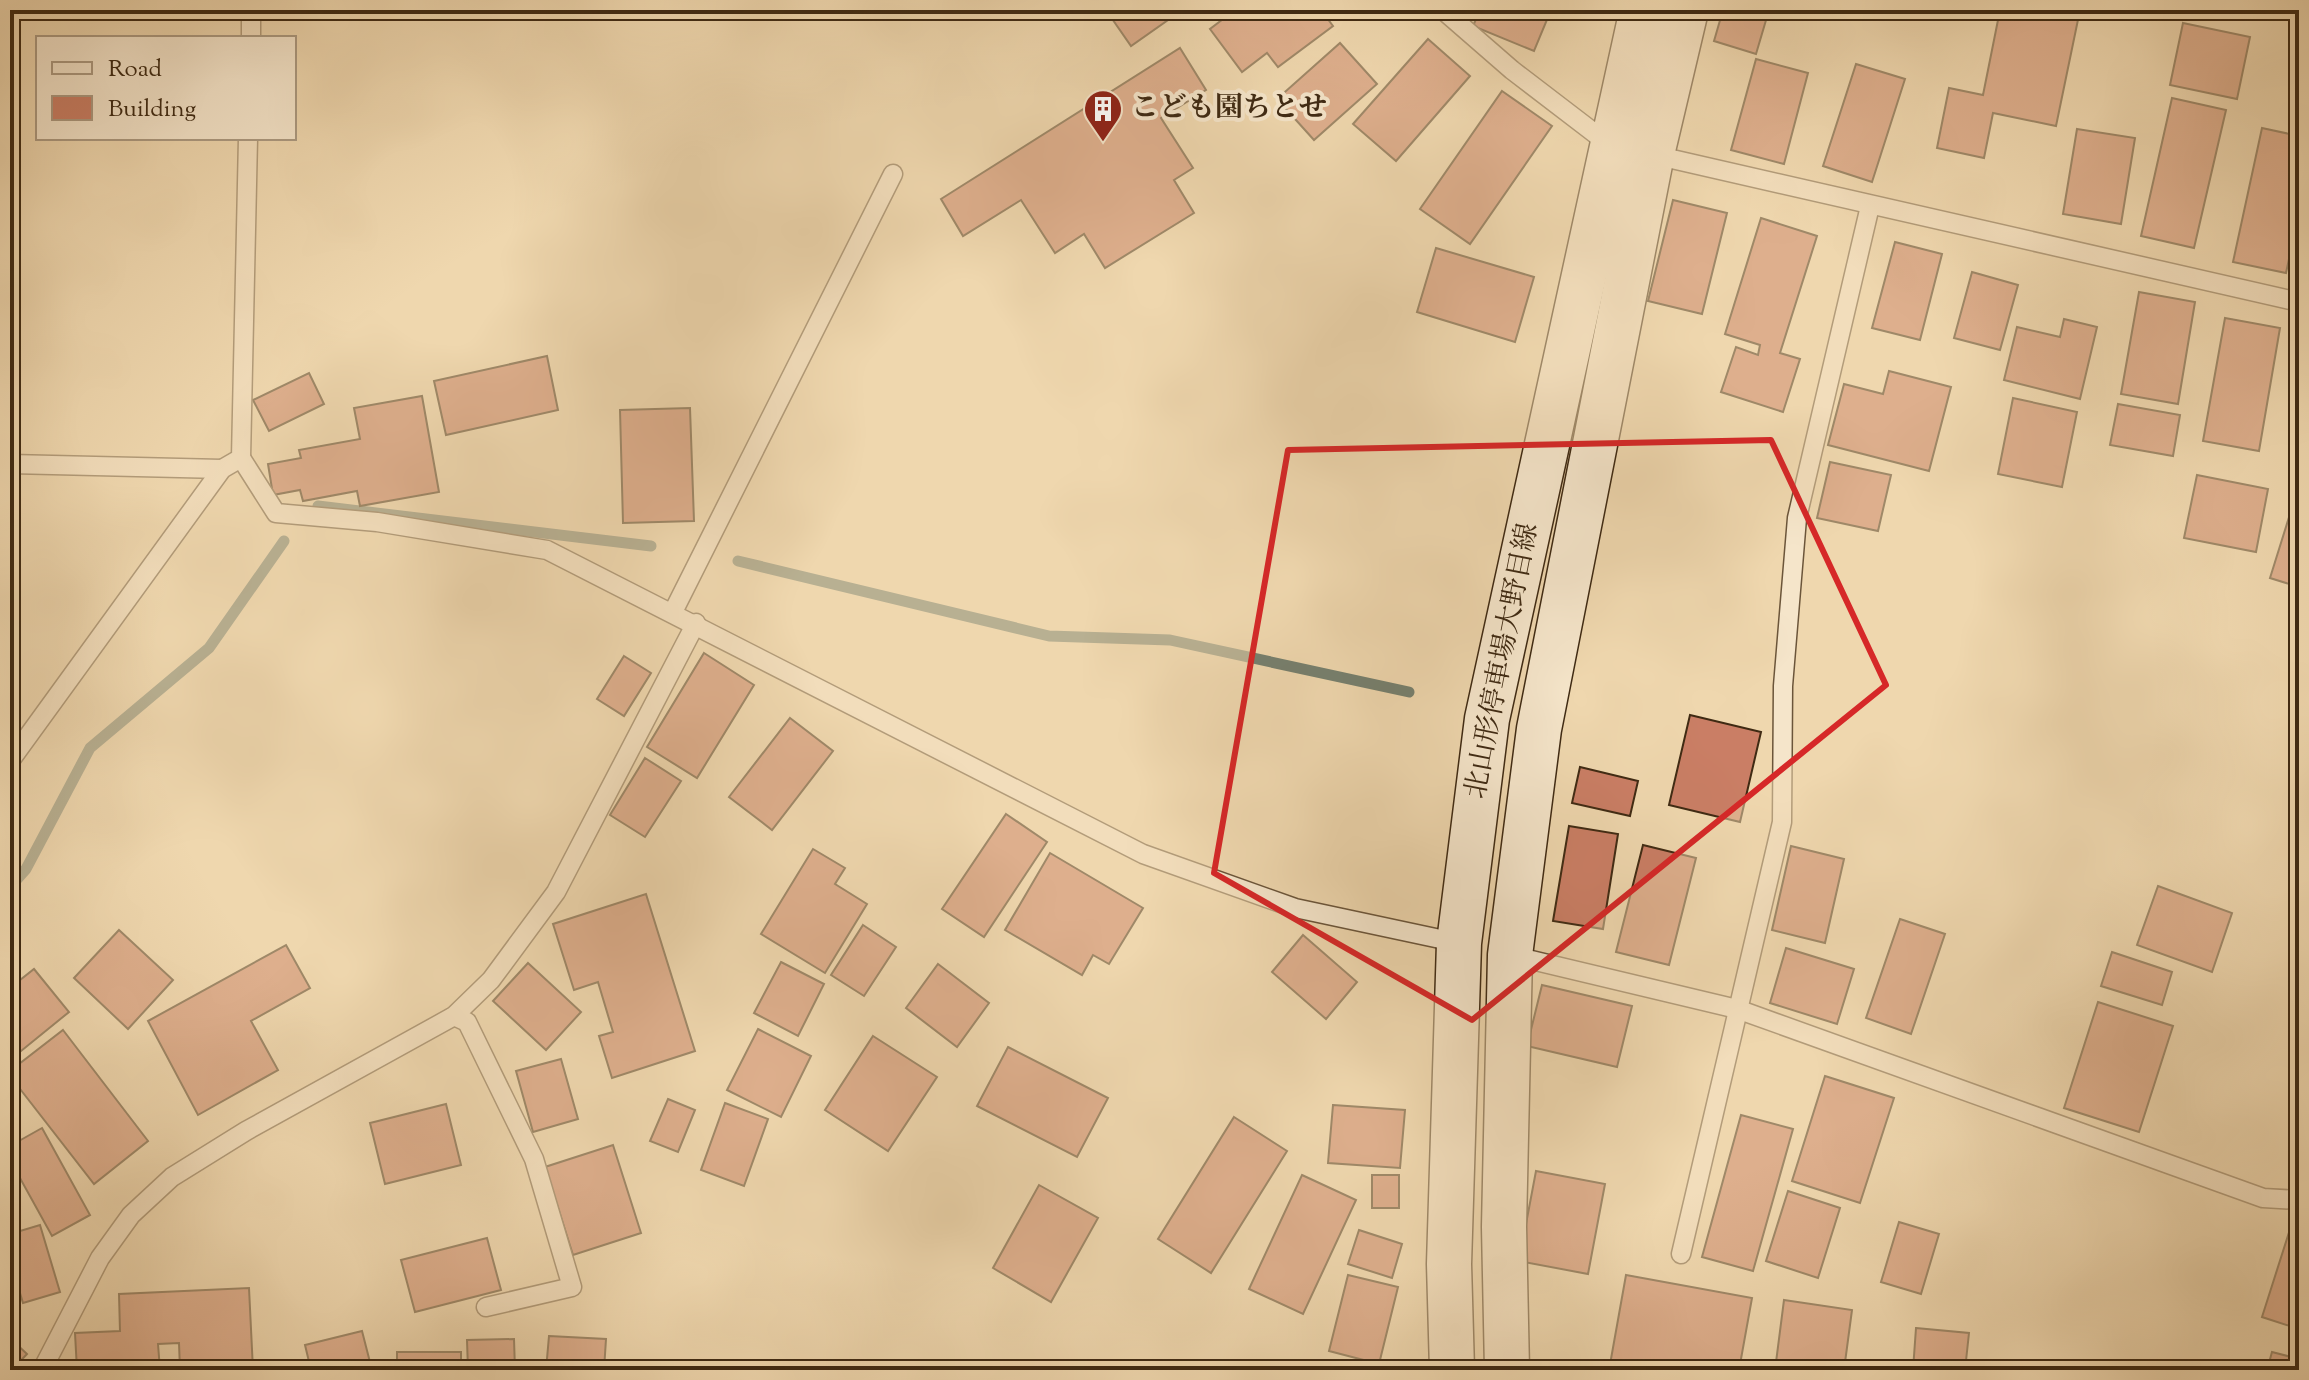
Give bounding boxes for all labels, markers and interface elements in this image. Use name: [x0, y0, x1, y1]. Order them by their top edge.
legend: [36, 36, 296, 140]
text: Road: [108, 53, 162, 87]
building icon: こども園ちとせ: [1082, 88, 1124, 143]
place label: こども園ちとせ: [1131, 89, 1327, 129]
text: Building: [108, 93, 197, 127]
street label: 北山形停車場大野目線: [1457, 520, 1549, 802]

